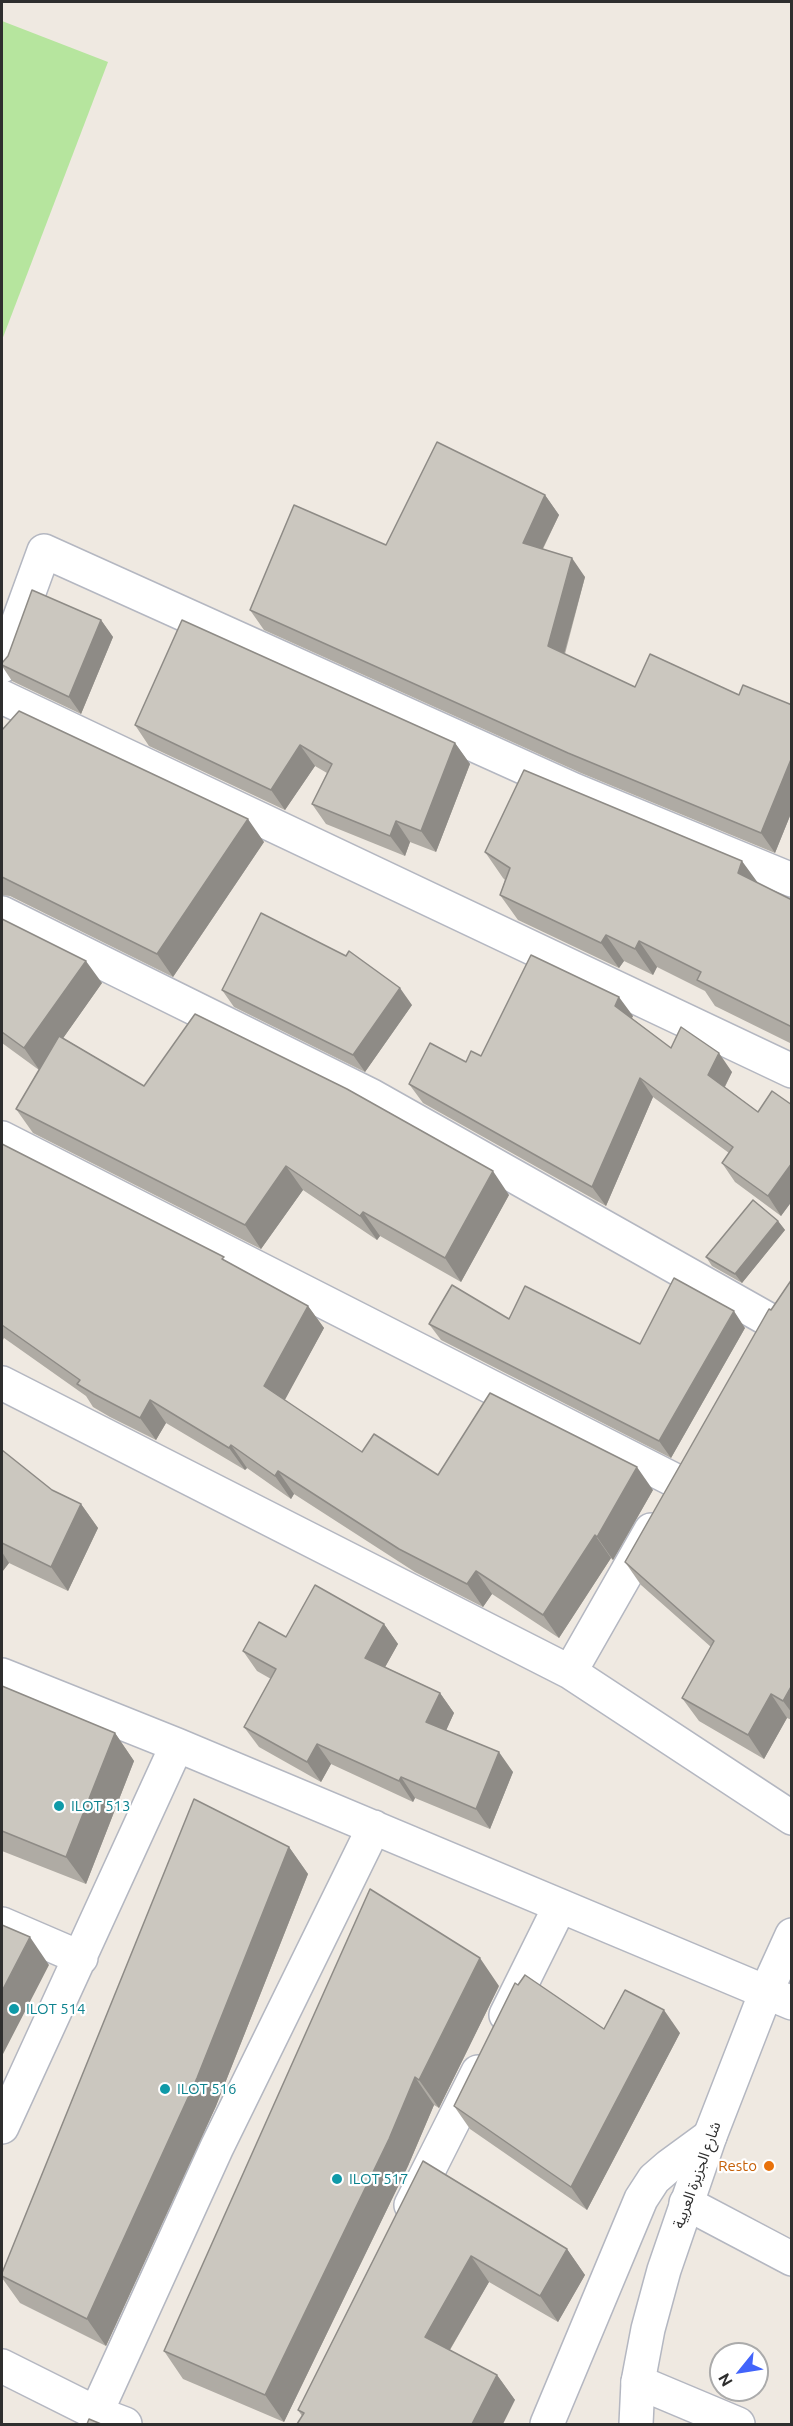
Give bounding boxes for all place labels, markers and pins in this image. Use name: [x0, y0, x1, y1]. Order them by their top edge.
place label: ILOT 513: [71, 1797, 131, 1815]
marker: ILOT 513: [52, 1799, 66, 1813]
place label: ILOT 514: [26, 2000, 86, 2018]
marker: ILOT 514: [7, 2002, 21, 2016]
place label: ILOT 516: [177, 2080, 237, 2098]
marker: ILOT 516: [158, 2082, 172, 2096]
place label: Resto: [718, 2157, 757, 2175]
marker: Resto: [762, 2159, 776, 2173]
place label: ILOT 517: [349, 2170, 409, 2188]
marker: ILOT 517: [330, 2172, 344, 2186]

